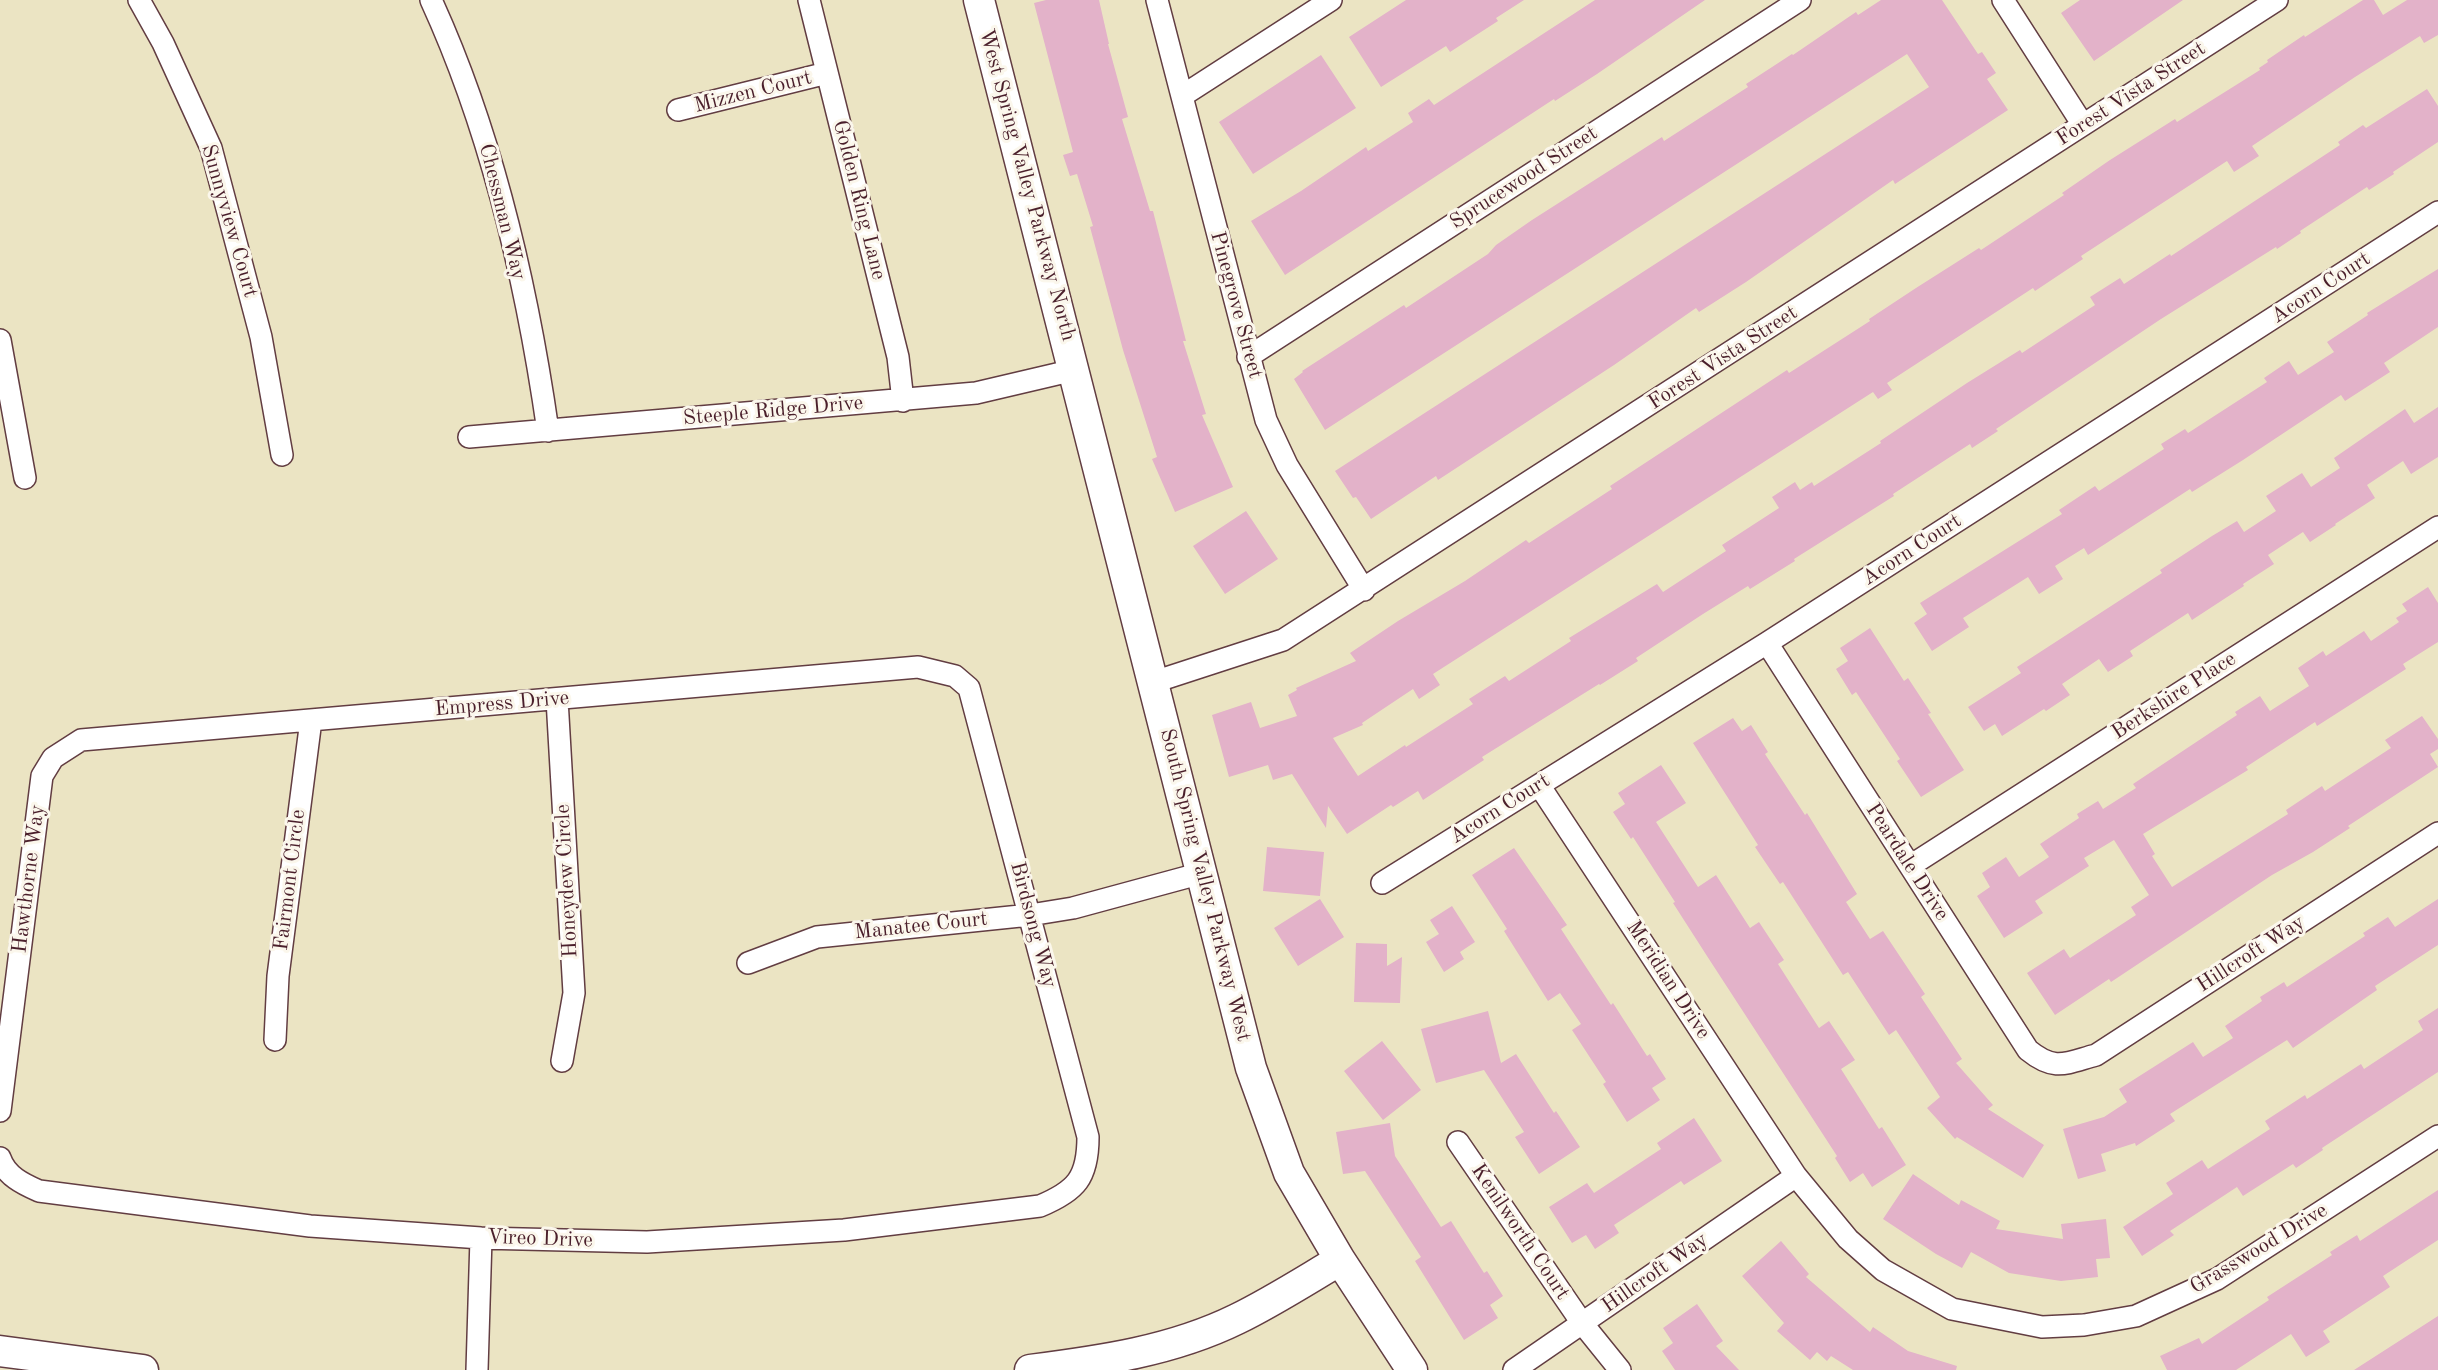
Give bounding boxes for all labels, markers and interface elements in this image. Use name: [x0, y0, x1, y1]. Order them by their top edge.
street label: West Spring Valley Parkway North: [973, 26, 1081, 344]
street label: Forest Vista Street: [2052, 36, 2210, 152]
street label: Mizzen Court: [692, 65, 814, 119]
street label: Golden Ring Lane: [827, 118, 891, 282]
street label: Sprucewood Street: [1445, 121, 1603, 235]
street label: Sunnyview Court: [195, 141, 263, 301]
street label: Chessman Way: [473, 141, 531, 283]
street label: Pinegrove Street: [1204, 228, 1268, 382]
street label: Acorn Court: [2267, 247, 2375, 329]
street label: Forest Vista Street: [1644, 300, 1802, 416]
street label: Steeple Ridge Drive: [682, 391, 864, 431]
street label: Acorn Court: [1858, 509, 1966, 591]
street label: Berkshire Place: [2107, 646, 2241, 746]
street label: Empress Drive: [434, 686, 570, 722]
street label: South Spring Valley Parkway West: [1154, 726, 1256, 1044]
street label: Acorn Court: [1445, 768, 1555, 850]
street label: Peardale Drive: [1860, 799, 1954, 925]
street label: Hawthorne Way: [7, 803, 51, 955]
street label: Honeydew Circle: [550, 804, 584, 958]
street label: Fairmont Circle: [269, 808, 311, 952]
street label: Birdsong Way: [1004, 859, 1062, 991]
street label: Manatee Court: [853, 906, 989, 946]
street label: Hillcroft Way: [2192, 910, 2310, 998]
street label: Meridian Drive: [1620, 916, 1716, 1044]
street label: Kenilworth Court: [1465, 1159, 1575, 1305]
street label: Grasswood Drive: [2186, 1198, 2332, 1300]
street label: Vireo Drive: [487, 1225, 593, 1253]
street label: Hillcroft Way: [1597, 1227, 1713, 1319]

